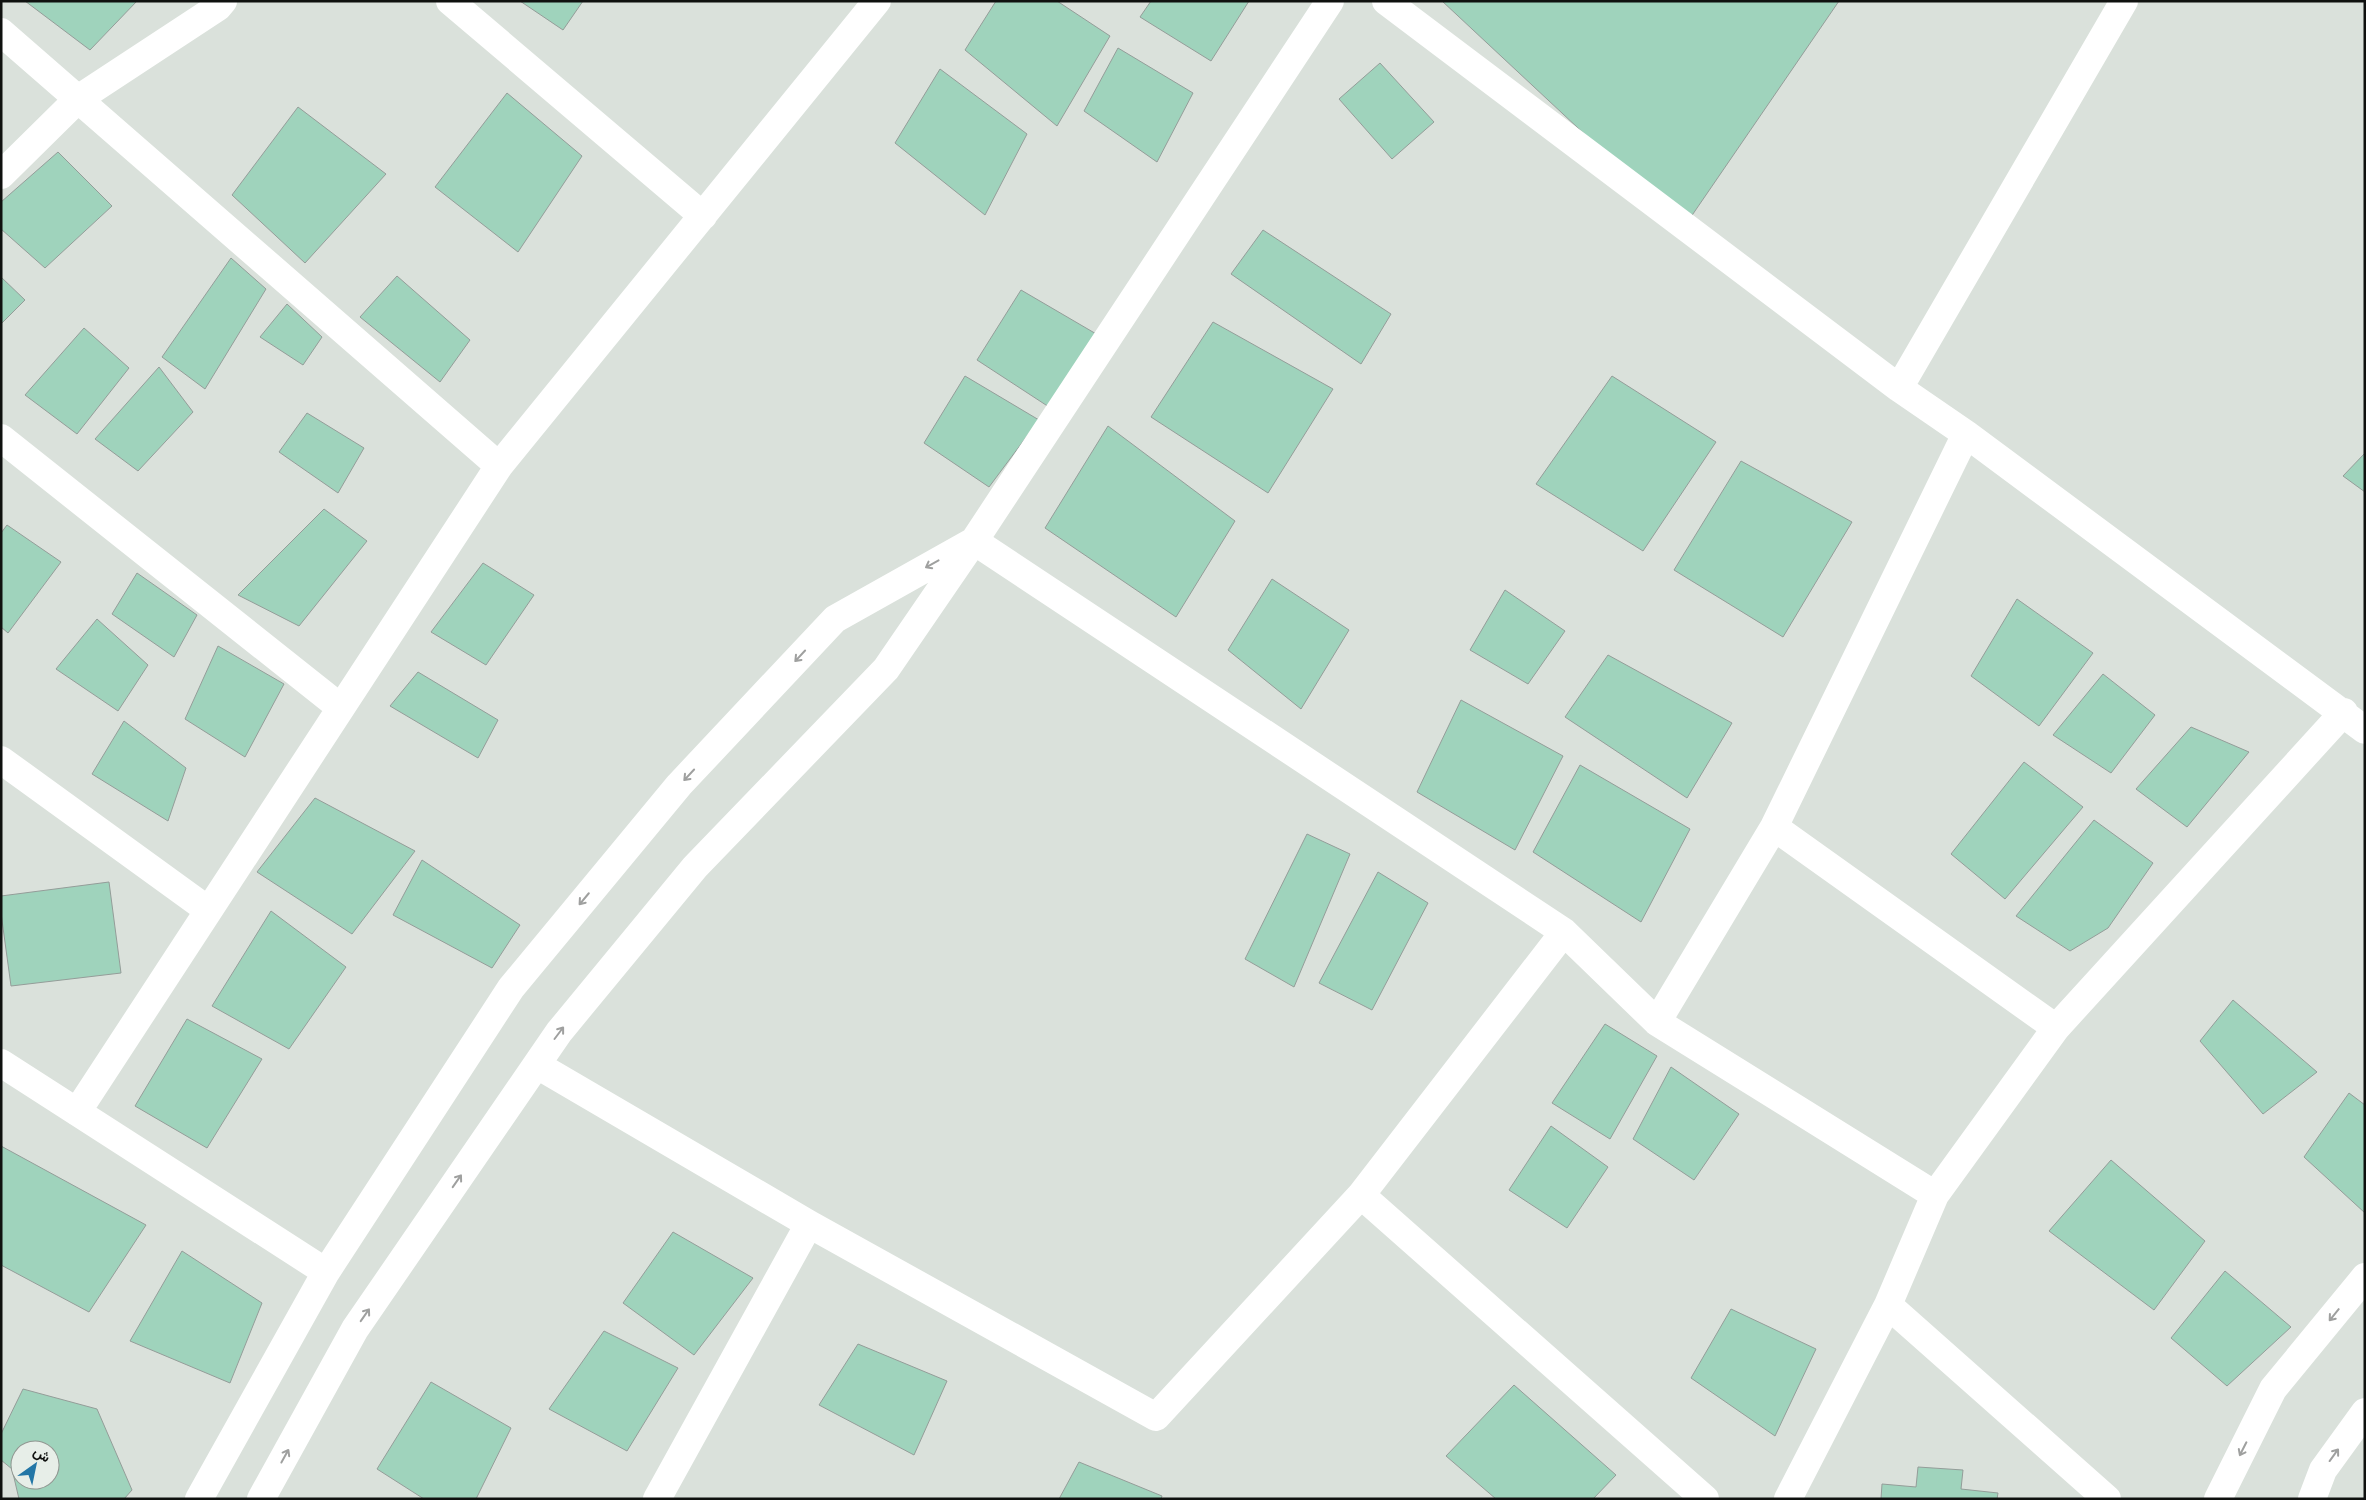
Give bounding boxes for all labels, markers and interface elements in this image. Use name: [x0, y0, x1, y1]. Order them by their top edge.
one-way arrow: [925, 560, 940, 570]
one-way arrow: [794, 650, 806, 662]
one-way arrow: [683, 768, 695, 781]
one-way arrow: [579, 892, 590, 905]
one-way arrow: [554, 1026, 564, 1040]
one-way arrow: [452, 1174, 462, 1188]
one-way arrow: [360, 1308, 370, 1322]
one-way arrow: [2329, 1308, 2340, 1321]
north arrow: [10, 1440, 60, 1490]
text: ش: [30, 1441, 55, 1466]
one-way arrow: [2238, 1441, 2248, 1456]
one-way arrow: [280, 1449, 290, 1464]
one-way arrow: [2328, 1449, 2339, 1463]

